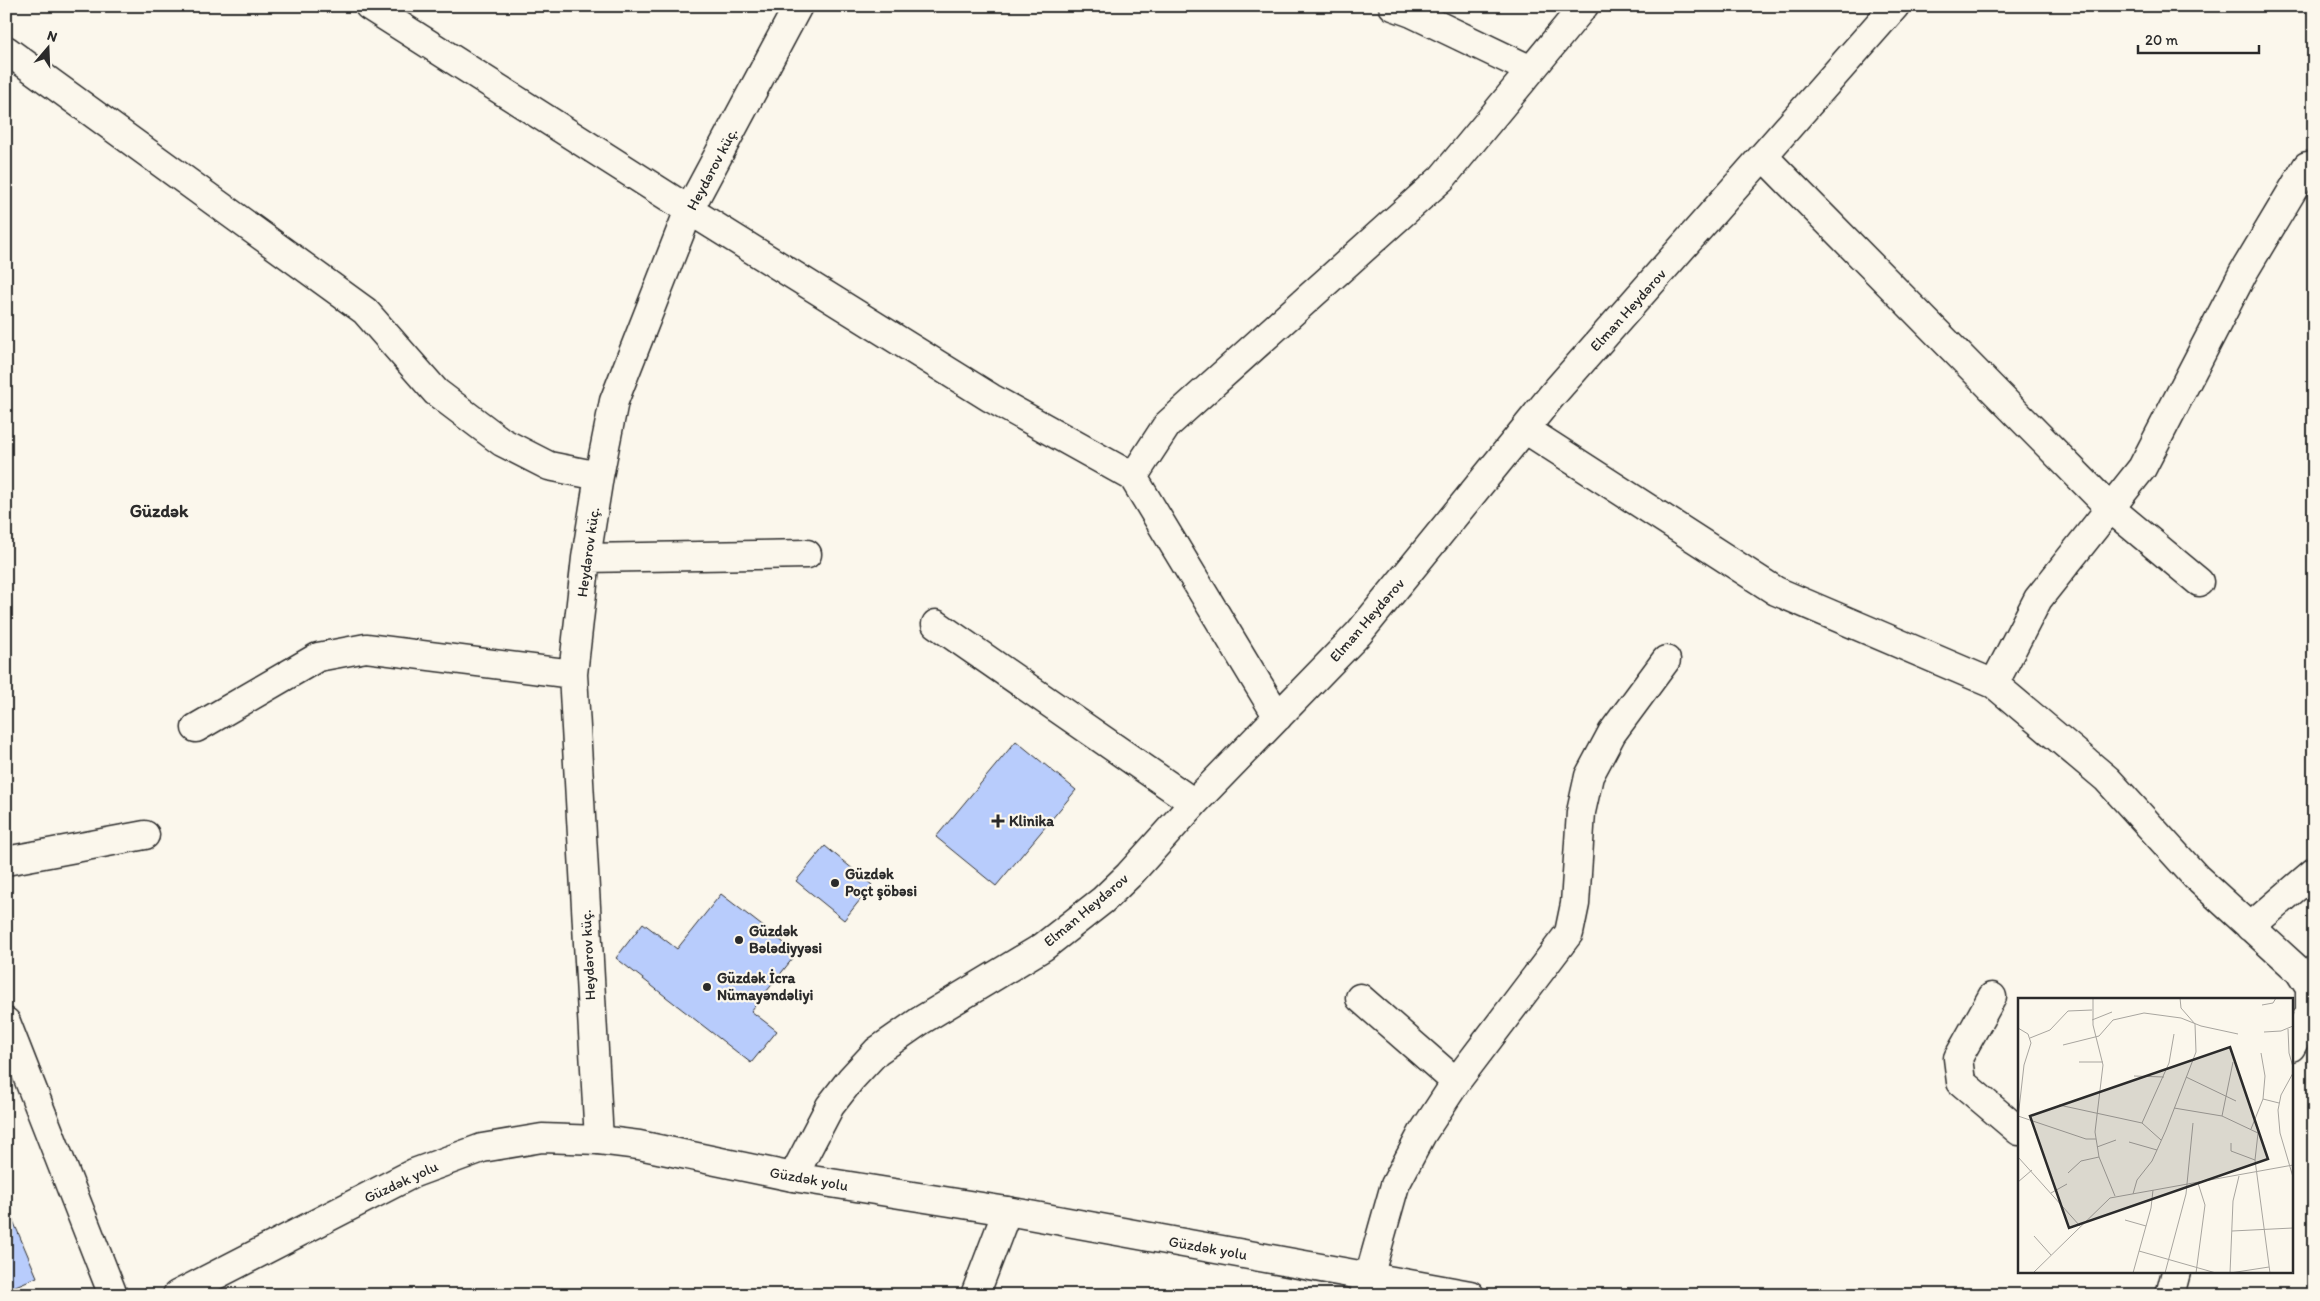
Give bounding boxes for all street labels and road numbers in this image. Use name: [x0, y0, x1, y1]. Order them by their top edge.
street label: Heydərov küç.: [683, 125, 741, 213]
street label: Elman Heydərov: [1586, 265, 1670, 355]
street label: Heydərov küç.: [573, 506, 603, 598]
street label: Elman Heydərov: [1326, 574, 1408, 666]
street label: Elman Heydərov: [1040, 869, 1132, 951]
street label: Heydərov küç.: [577, 909, 599, 1001]
street label: Güzdək yolu: [361, 1157, 441, 1207]
street label: Güzdək yolu: [768, 1163, 850, 1195]
street label: Güzdək yolu: [1167, 1232, 1249, 1264]

